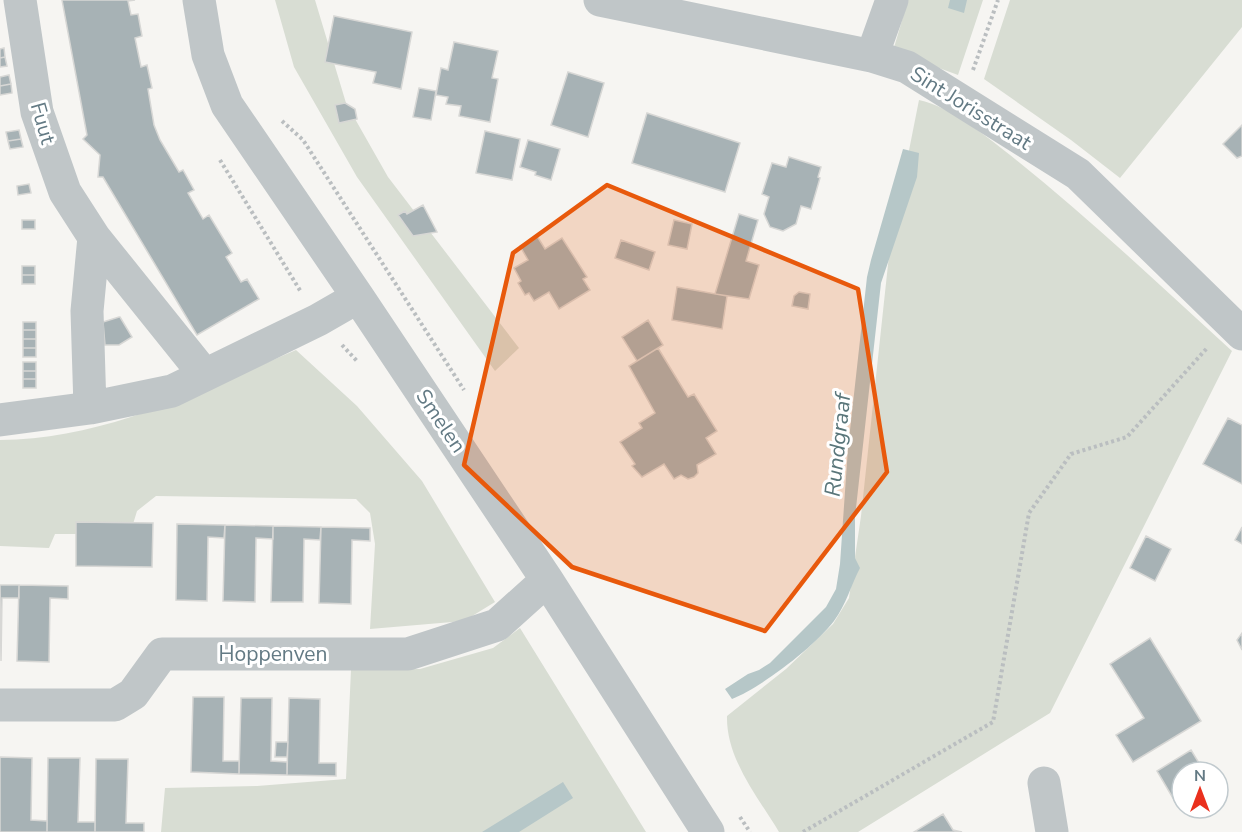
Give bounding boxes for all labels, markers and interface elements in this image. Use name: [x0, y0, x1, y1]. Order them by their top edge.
street label: Sint Jorisstraat: [905, 60, 1037, 157]
street label: Fuut: [24, 99, 62, 148]
street label: Smelen: [409, 384, 473, 458]
water label: Rundgraaf: [818, 389, 859, 498]
street label: Hoppenven: [219, 640, 327, 668]
north arrow: [1170, 760, 1230, 820]
text: N: [1194, 765, 1206, 787]

